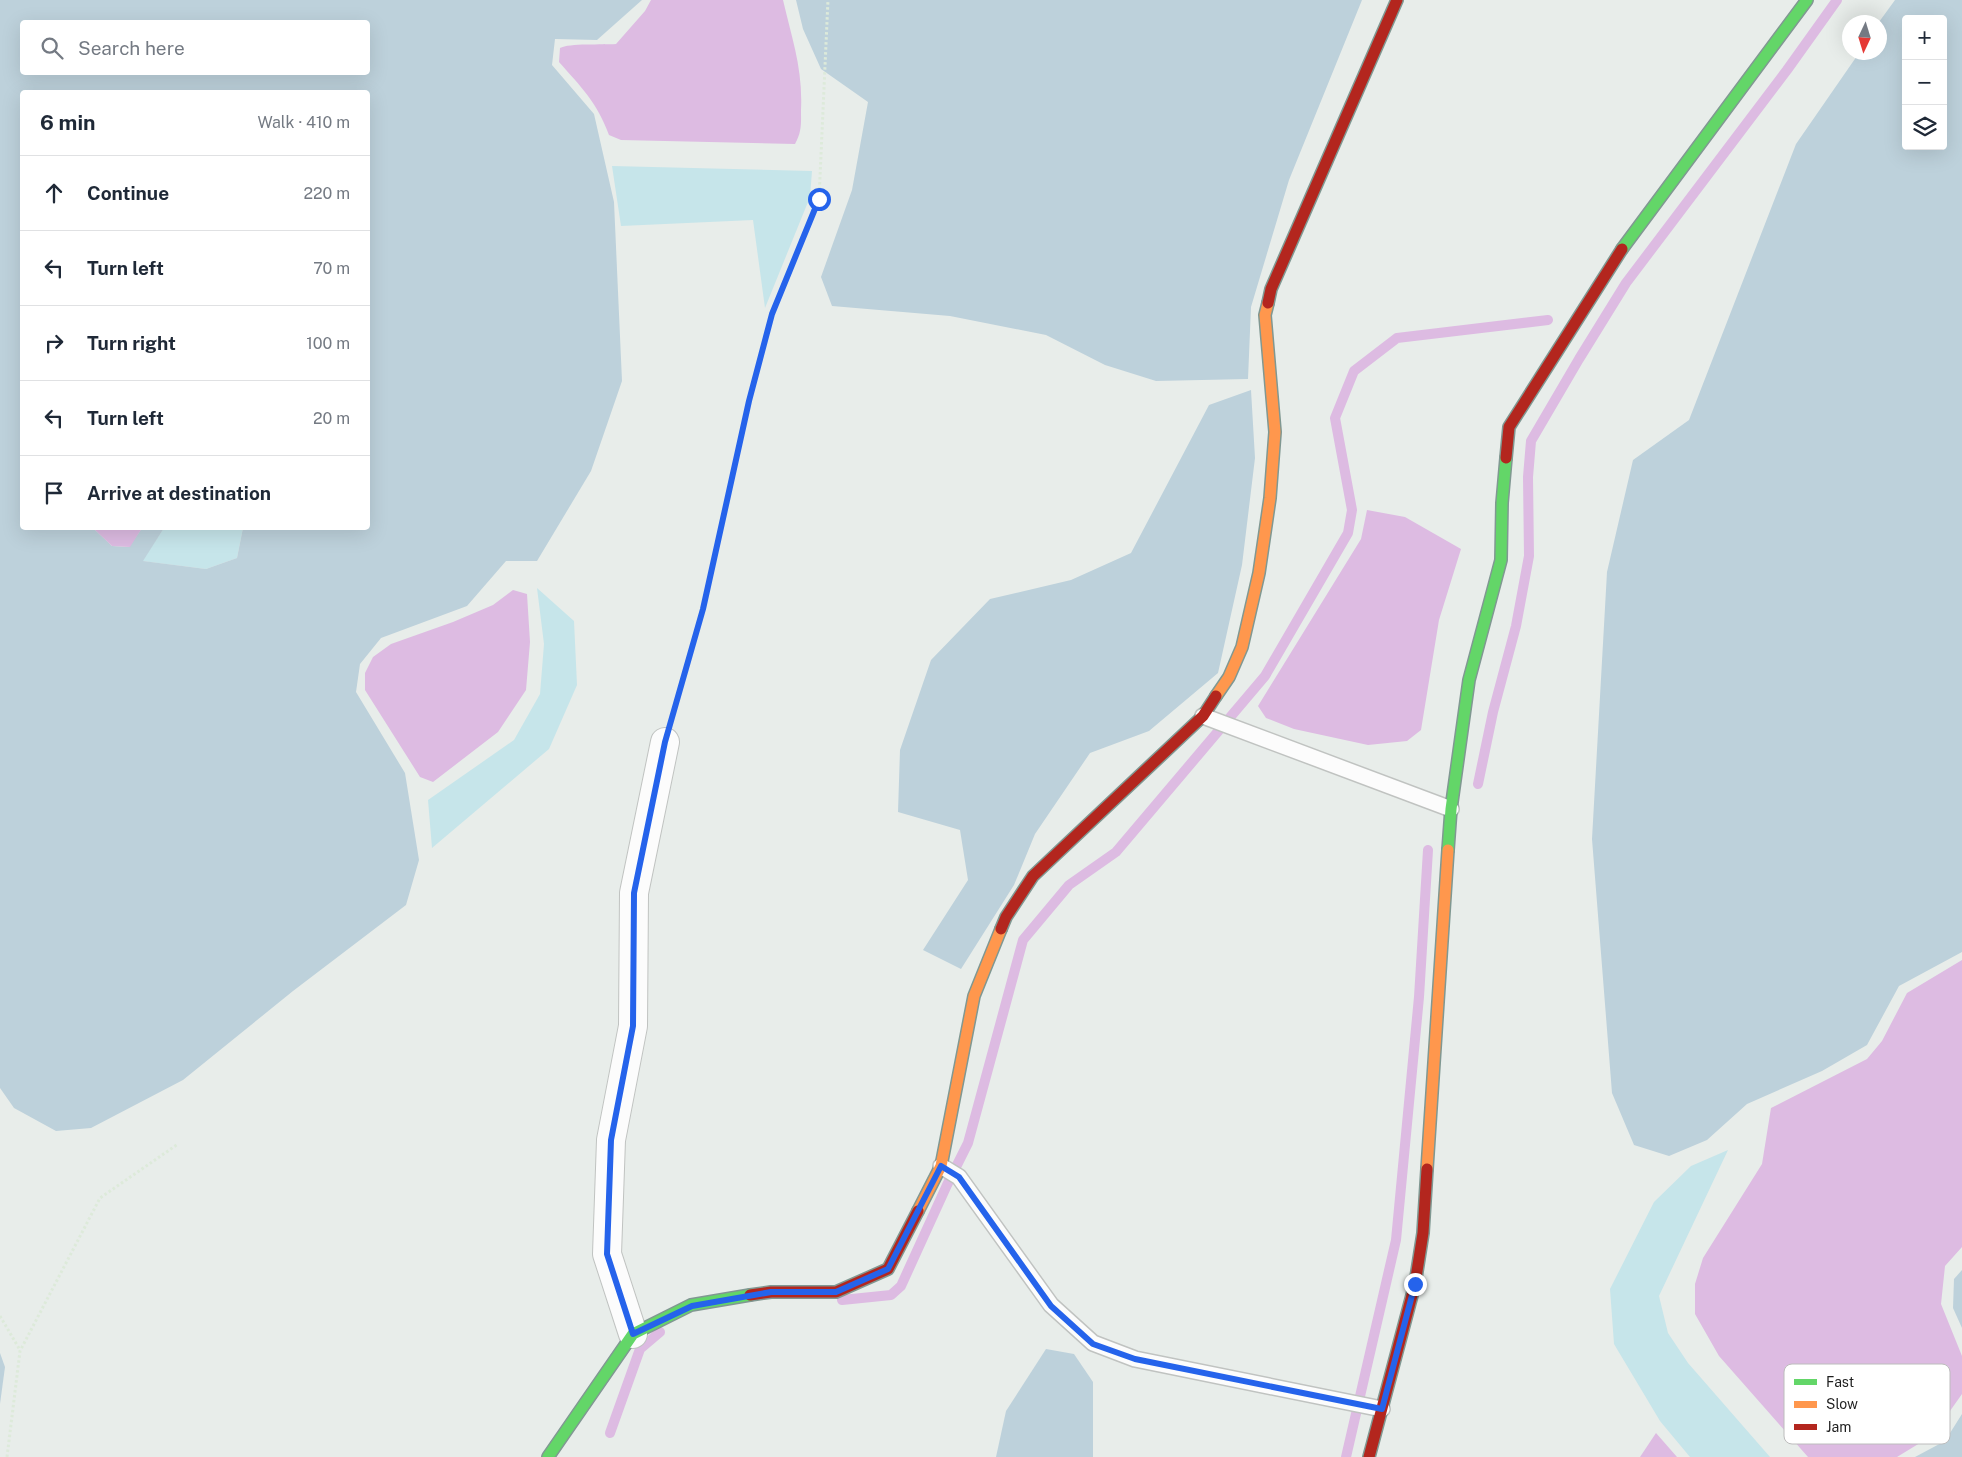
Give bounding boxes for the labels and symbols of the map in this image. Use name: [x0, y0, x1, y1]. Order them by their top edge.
north arrow: [1842, 15, 1887, 60]
route start: [808, 188, 831, 211]
route end: [1404, 1273, 1427, 1296]
legend: [1784, 1364, 1950, 1444]
text: Fast: [1826, 1374, 1854, 1390]
text: Slow: [1826, 1396, 1858, 1412]
text: Jam: [1826, 1419, 1851, 1435]

